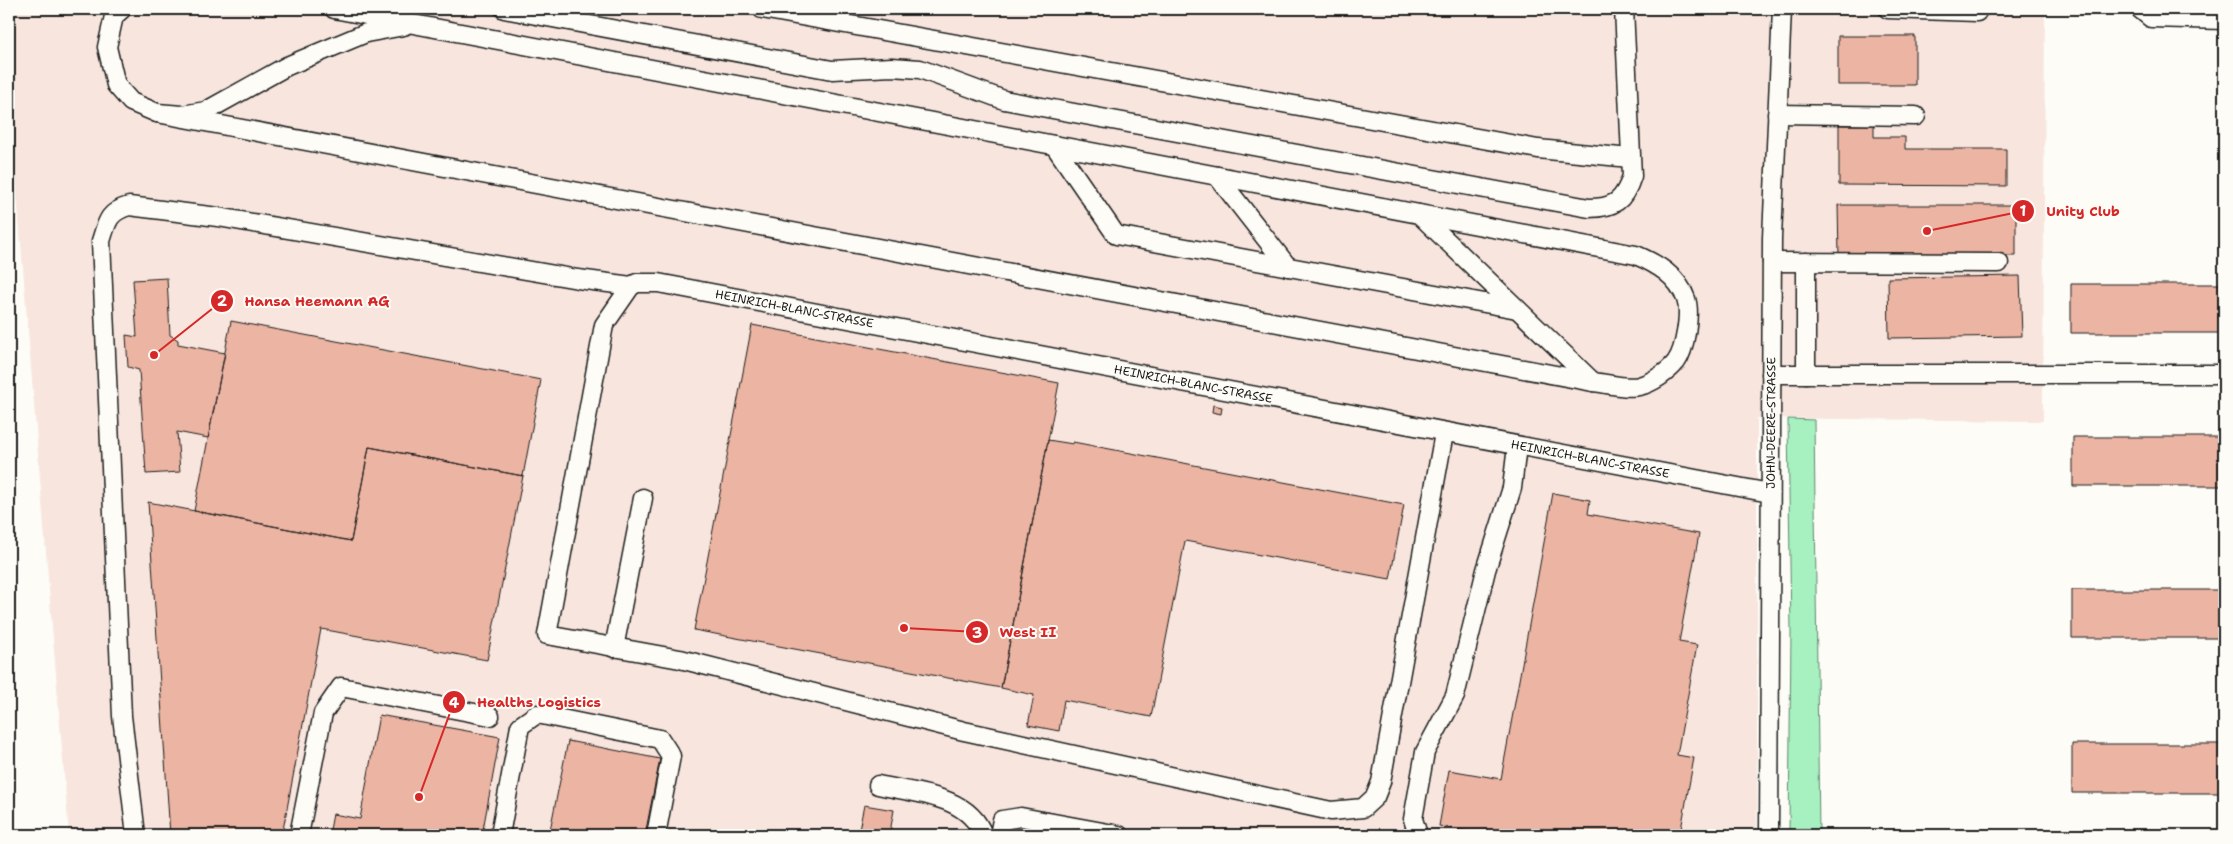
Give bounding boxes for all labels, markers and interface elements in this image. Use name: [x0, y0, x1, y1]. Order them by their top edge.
callout: Unity Club: [2011, 197, 2130, 226]
text: 1: [2020, 201, 2027, 221]
text: Unity Club: [2046, 202, 2120, 220]
callout: Hansa Heemann AG: [210, 286, 400, 315]
street label: HEINRICH-BLANC-STRASSE: [714, 286, 875, 332]
text: 2: [217, 291, 228, 311]
text: Hansa Heemann AG: [244, 292, 390, 310]
street label: JOHN-DEERE-STRASSE: [1763, 357, 1779, 489]
street label: HEINRICH-BLANC-STRASSE: [1113, 361, 1274, 407]
street label: HEINRICH-BLANC-STRASSE: [1510, 436, 1671, 482]
callout: West II: [964, 618, 1066, 647]
text: 3: [972, 623, 982, 643]
text: West II: [1000, 623, 1057, 641]
callout: Healths Logistics: [442, 688, 611, 717]
text: 4: [449, 693, 460, 713]
text: Healths Logistics: [477, 693, 601, 711]

